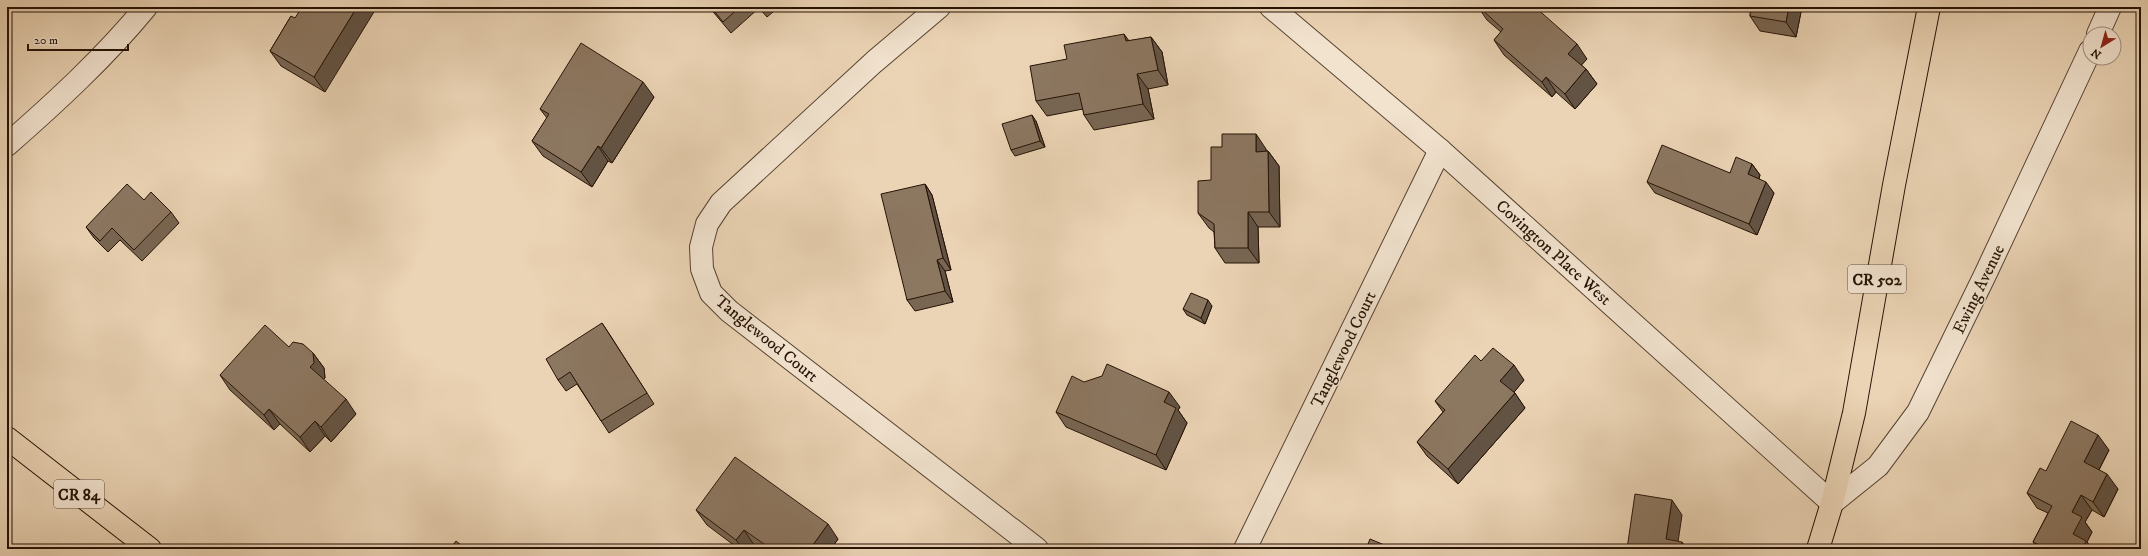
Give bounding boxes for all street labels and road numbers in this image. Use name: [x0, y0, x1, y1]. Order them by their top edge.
street label: Covington Place West: [1491, 195, 1616, 311]
street label: Ewing Avenue: [1948, 241, 2010, 338]
road number: CR 502: [1848, 265, 1906, 293]
street label: Tanglewood Court: [1306, 287, 1382, 411]
street label: Tanglewood Court: [710, 290, 823, 388]
road number: CR 84: [54, 480, 104, 508]

